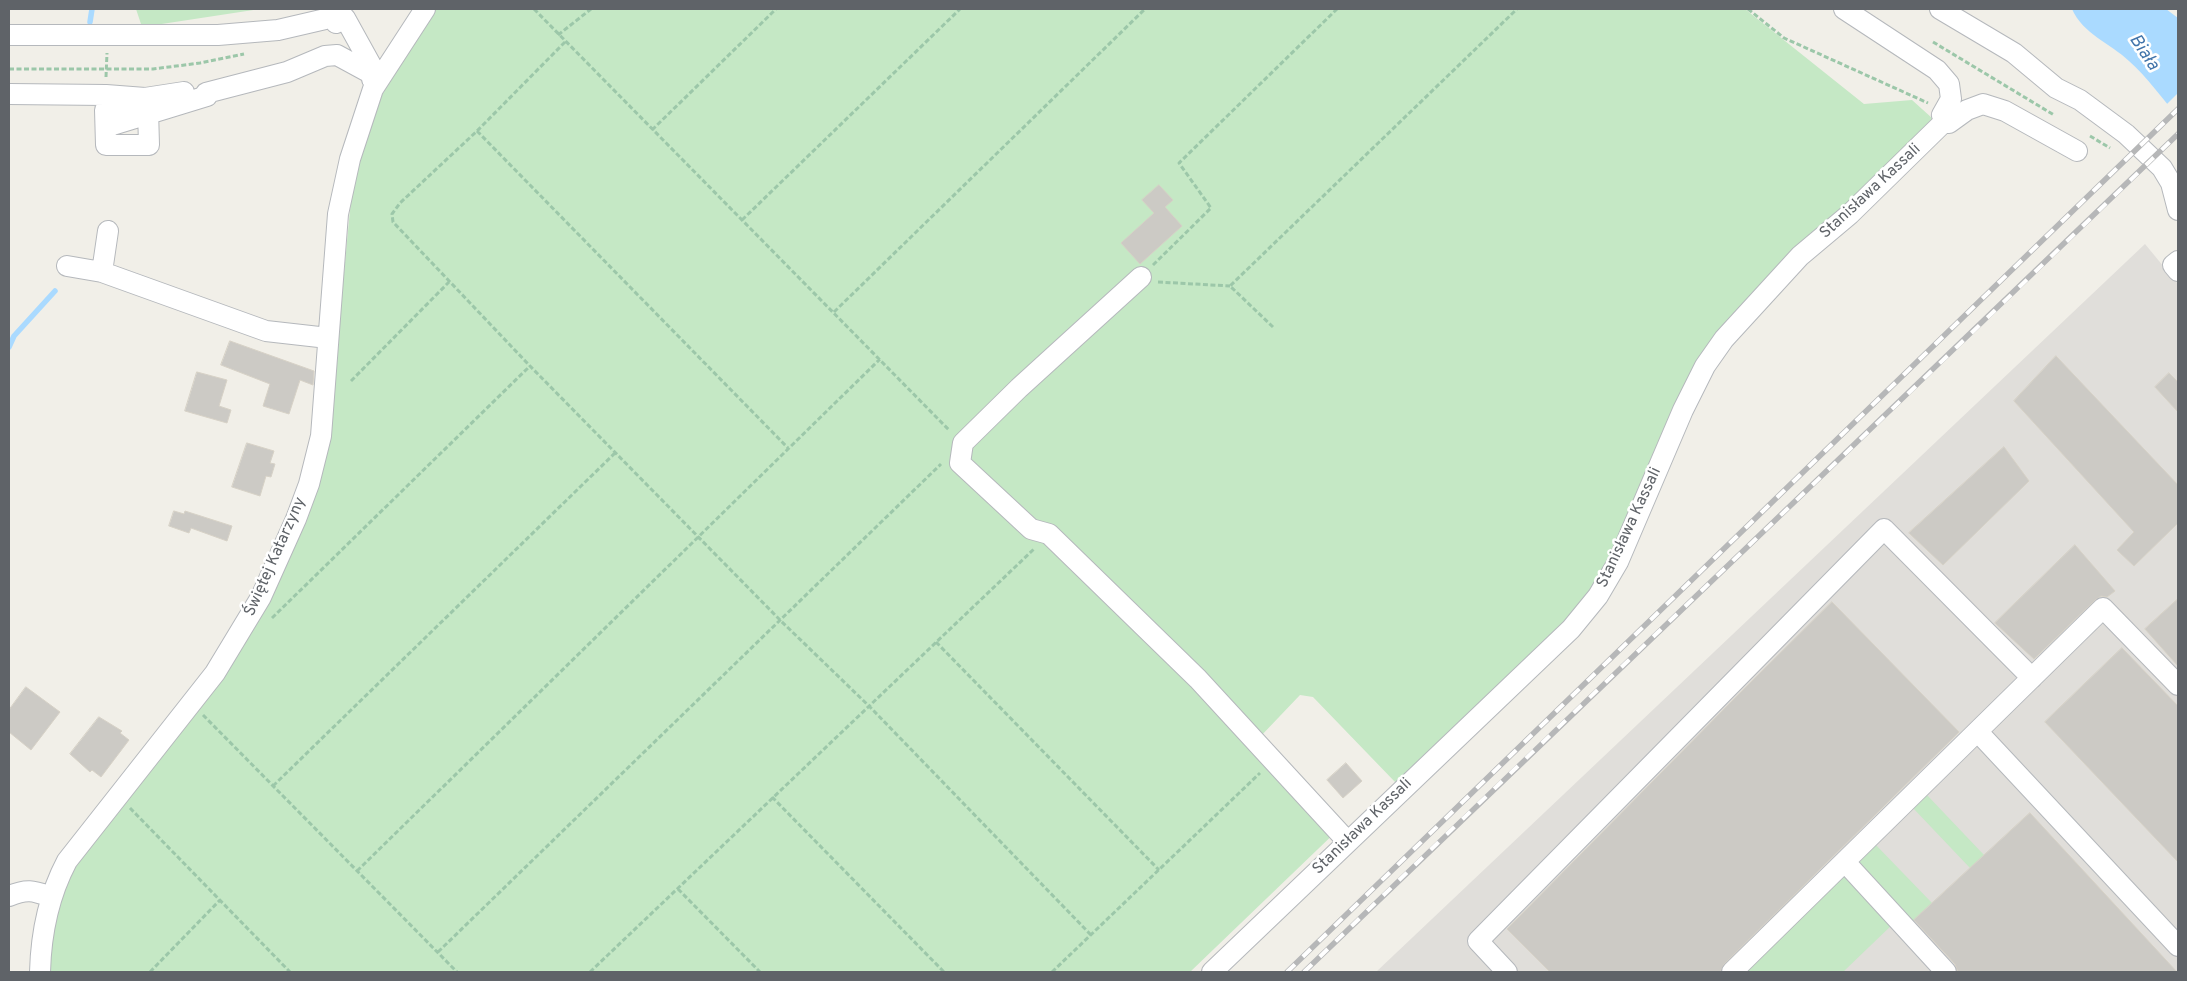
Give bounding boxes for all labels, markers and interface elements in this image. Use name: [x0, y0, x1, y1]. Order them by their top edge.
water label: Biała: [2123, 31, 2163, 75]
street label: Stanisława Kassali: [1817, 140, 1925, 244]
street label: Stanisława Kassali: [1594, 465, 1666, 591]
street label: Świętej Katarzyny: [241, 494, 311, 620]
street label: Stanisława Kassali: [1309, 775, 1417, 879]

